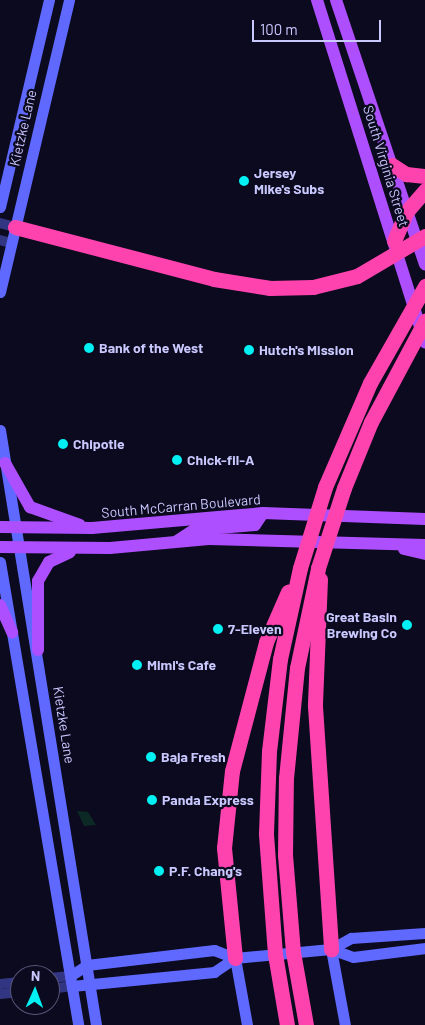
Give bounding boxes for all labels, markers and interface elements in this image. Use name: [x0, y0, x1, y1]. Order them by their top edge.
scale bar: [255, 10, 384, 42]
text: 100 m: [260, 20, 298, 38]
street label: Kietzke Lane: [6, 88, 40, 168]
street label: South Virginia Street: [360, 103, 412, 229]
place label: Jersey Mike's Subs: [254, 165, 324, 198]
marker: Jersey Mike's Subs: [238, 175, 250, 187]
place label: Bank of the West: [99, 340, 203, 356]
marker: Bank of the West: [83, 342, 95, 354]
place label: Hutch's Mission: [259, 342, 354, 358]
marker: Hutch's Mission: [243, 344, 255, 356]
place label: Chipotle: [73, 436, 125, 452]
marker: Chipotle: [57, 438, 69, 450]
place label: Chick-fil-A: [187, 452, 254, 468]
marker: Chick-fil-A: [171, 454, 183, 466]
street label: South McCarran Boulevard: [101, 491, 261, 521]
place label: Great Basin Brewing Co: [326, 609, 397, 642]
marker: Great Basin Brewing Co: [401, 619, 413, 631]
place label: 7-Eleven: [228, 621, 282, 637]
marker: 7-Eleven: [212, 623, 224, 635]
place label: Mimi's Cafe: [147, 657, 216, 673]
marker: Mimi's Cafe: [131, 659, 143, 671]
street label: Kietzke Lane: [50, 685, 78, 765]
place label: Baja Fresh: [161, 749, 226, 765]
marker: Baja Fresh: [145, 751, 157, 763]
place label: Panda Express: [162, 792, 254, 808]
marker: Panda Express: [146, 794, 158, 806]
place label: P.F. Chang's: [169, 863, 242, 879]
marker: P.F. Chang's: [153, 865, 165, 877]
north arrow: [10, 965, 60, 1015]
text: N: [31, 967, 40, 984]

